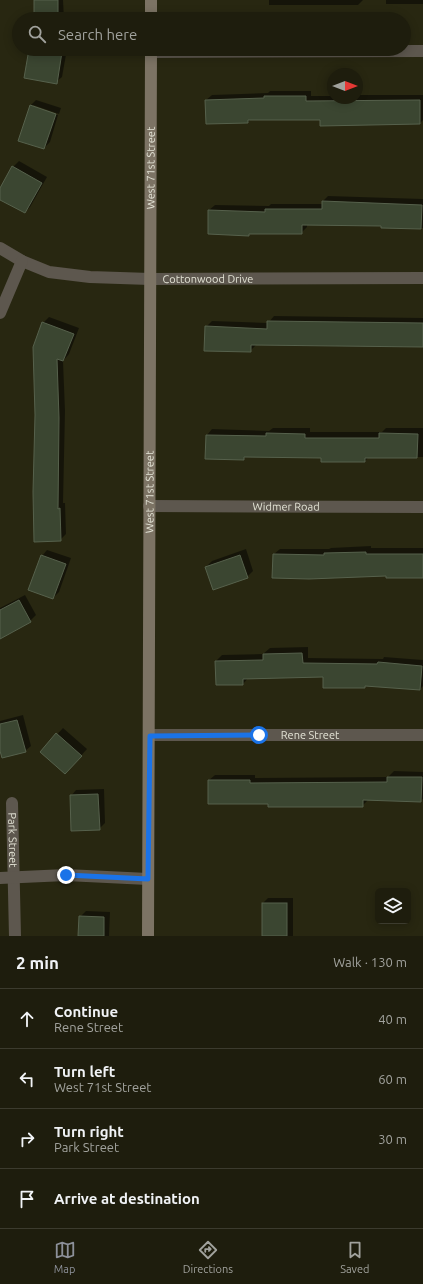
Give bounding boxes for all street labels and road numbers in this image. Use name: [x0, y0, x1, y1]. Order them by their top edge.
street label: West 71st Street: [144, 126, 157, 209]
street label: Cottonwood Drive: [162, 273, 253, 285]
street label: West 71st Street: [143, 450, 156, 533]
street label: Widmer Road: [252, 500, 320, 513]
street label: Rene Street: [281, 729, 340, 741]
street label: Park Street: [6, 812, 19, 868]

